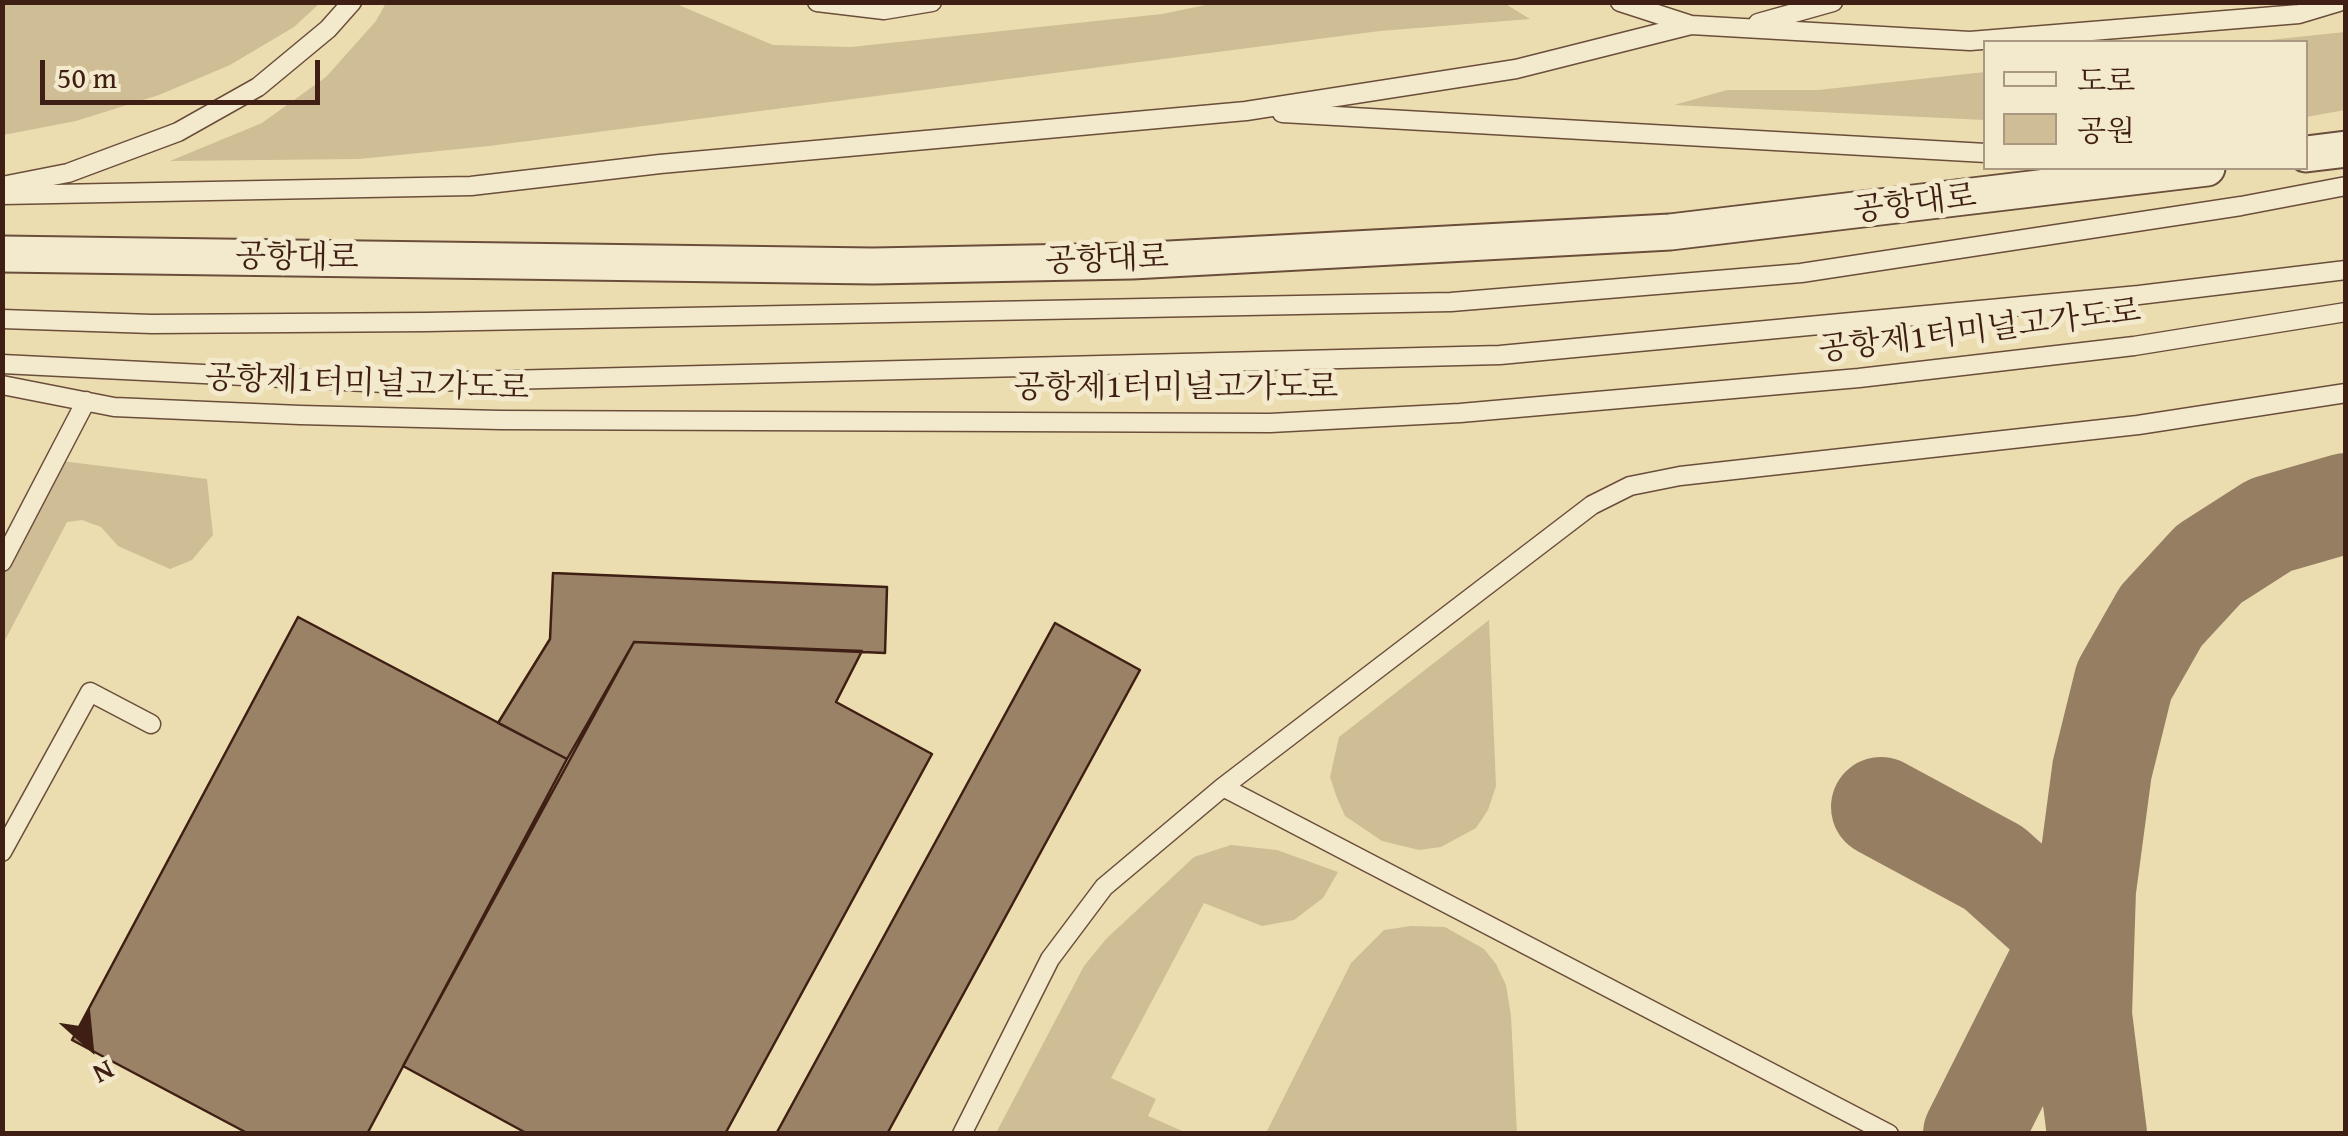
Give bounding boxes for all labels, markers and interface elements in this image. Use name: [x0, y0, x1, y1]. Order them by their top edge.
scale bar: [45, 40, 325, 102]
legend: [1983, 40, 2308, 170]
text: 50 m: [57, 55, 117, 99]
text: 도로: [2077, 58, 2135, 102]
text: 공원: [2077, 108, 2135, 152]
street label: 공항대로: [1851, 178, 1979, 232]
street label: 공항대로: [235, 239, 359, 279]
street label: 공항대로: [1045, 240, 1169, 282]
street label: 공항제1터미널고가도로: [1817, 293, 2143, 371]
street label: 공항제1터미널고가도로: [204, 360, 530, 410]
street label: 공항제1터미널고가도로: [1014, 370, 1338, 408]
north arrow: [40, 996, 140, 1096]
text: N: [86, 1051, 121, 1096]

